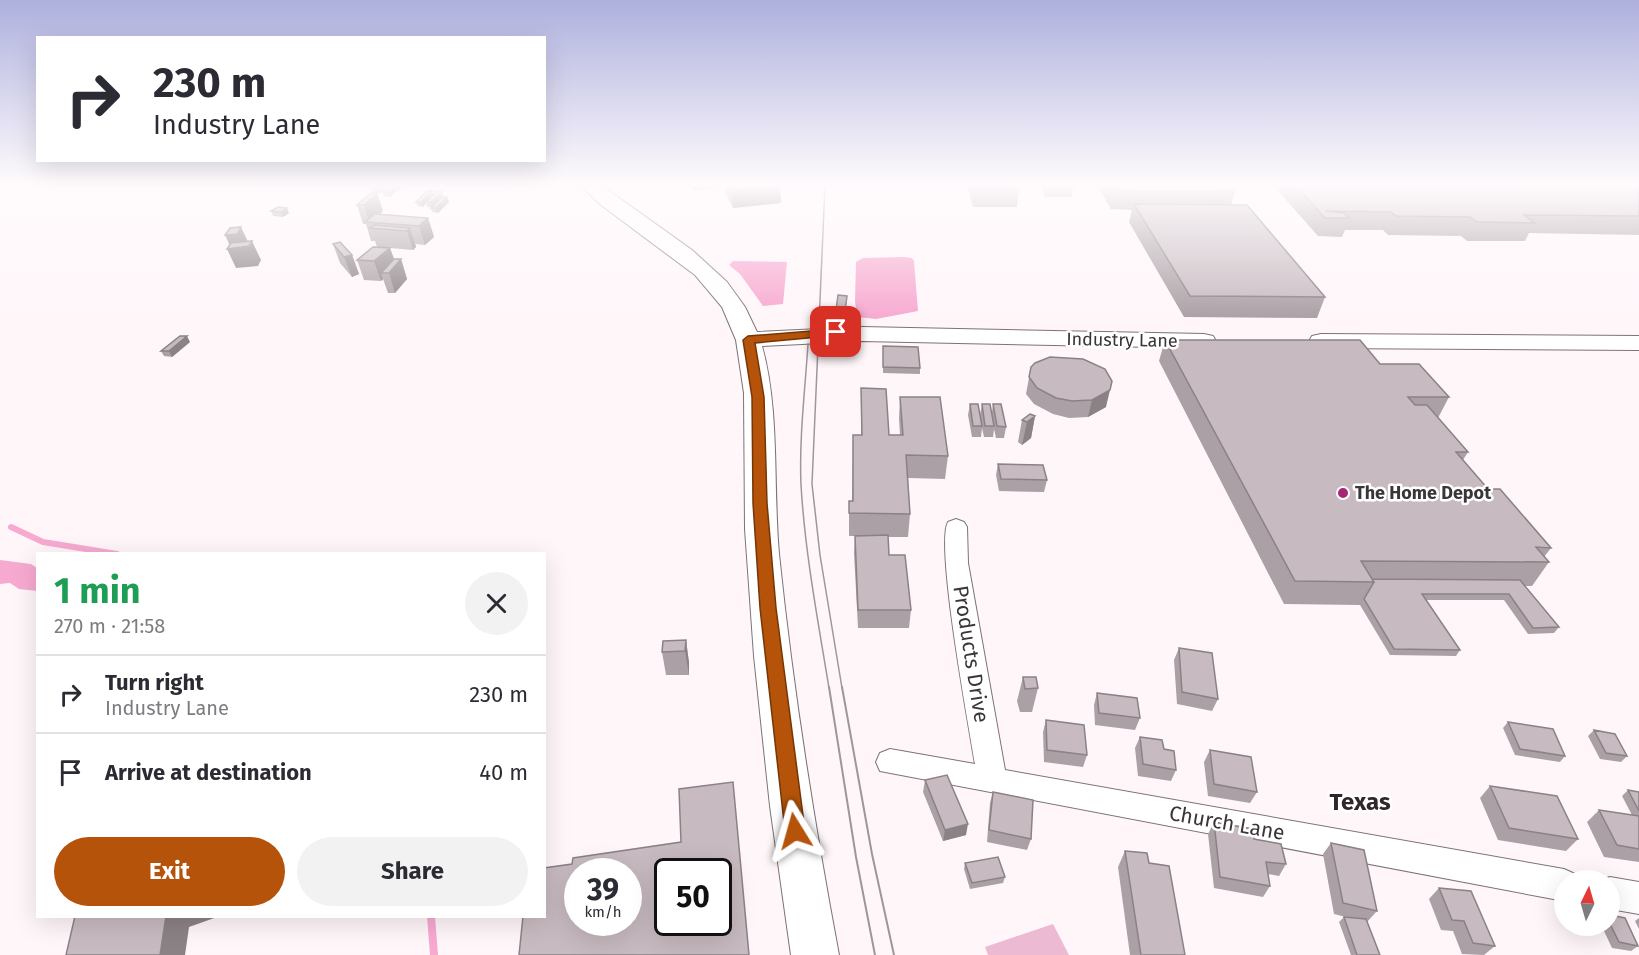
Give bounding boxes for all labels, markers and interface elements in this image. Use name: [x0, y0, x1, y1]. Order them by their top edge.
text: 230 m: [153, 58, 266, 108]
icon: right: [54, 60, 132, 138]
text: Industry Lane: [153, 109, 320, 141]
pin: [810, 306, 861, 357]
icon: arrive: [819, 315, 852, 348]
street label: Industry Lane: [1066, 328, 1178, 352]
place label: The Home Depot: [1355, 482, 1492, 504]
marker: The Home Depot: [1336, 486, 1350, 500]
text: 1 min: [54, 569, 141, 613]
button: close: [465, 572, 528, 635]
street label: Products Drive: [947, 584, 995, 724]
text: 270 m · 21:58: [54, 614, 165, 638]
text: Turn right: [105, 669, 204, 696]
icon: right: [54, 678, 87, 711]
text: 230 m: [469, 681, 528, 708]
text: Industry Lane: [105, 696, 229, 720]
icon: arrive: [54, 756, 87, 789]
text: Arrive at destination: [105, 759, 312, 786]
text: 40 m: [479, 759, 528, 786]
district label: Texas: [1329, 788, 1391, 816]
position arrow: [763, 799, 827, 863]
street label: Church Lane: [1167, 800, 1287, 846]
button: Exit: [54, 837, 285, 906]
button: Share: [297, 837, 528, 906]
speed limit sign: 50: [654, 858, 732, 936]
north arrow: [1554, 870, 1620, 936]
map controls: [1554, 870, 1620, 936]
text: 39: [587, 872, 619, 908]
text: km/h: [584, 903, 622, 921]

